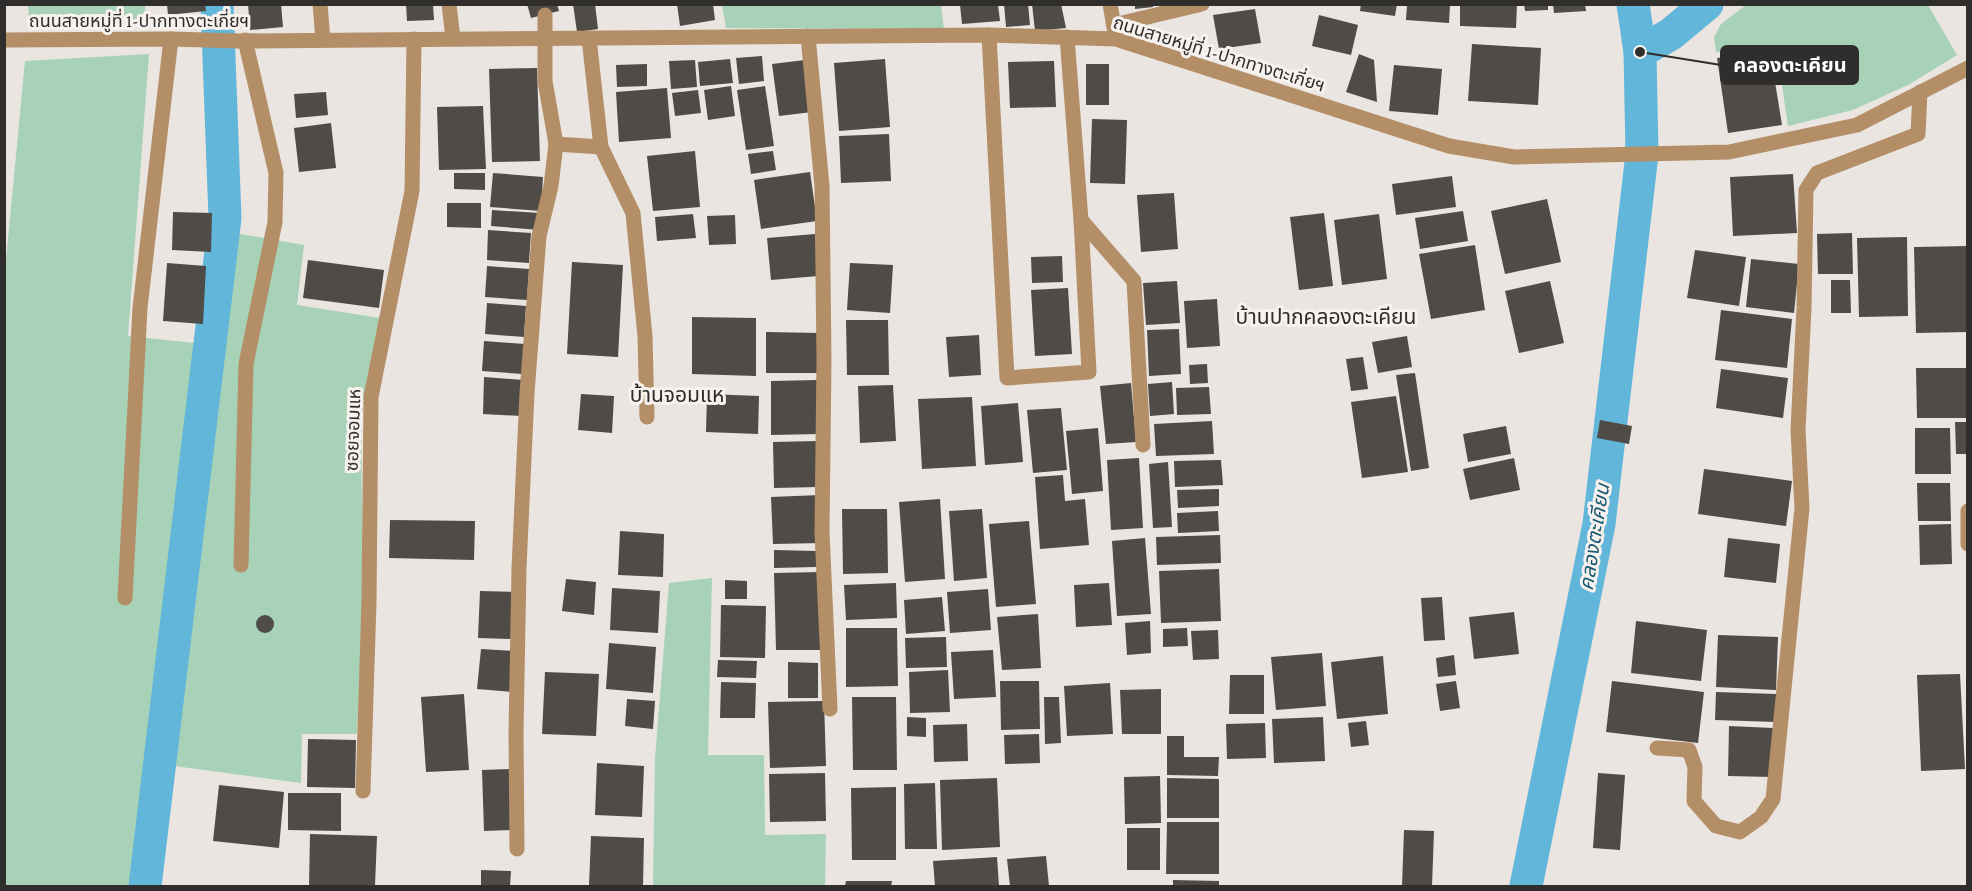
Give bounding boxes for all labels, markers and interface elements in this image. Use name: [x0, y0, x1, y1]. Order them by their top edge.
street label: ถนนสายหมู่ที่ 1-ปากทางตะเกี่ยฯ: [29, 8, 249, 33]
street label: ถนนสายหมู่ที่ 1-ปากทางตะเกี่ยฯ: [1110, 9, 1328, 98]
callout: คลองตะเคียน: [1721, 46, 1858, 84]
text: คลองตะเคียน: [1733, 54, 1847, 76]
district label: บ้านปากคลองตะเคียน: [1236, 305, 1416, 329]
district label: บ้านจอมแห: [630, 383, 724, 407]
street label: ซอยจอมแห: [342, 388, 364, 472]
water label: คลองตะเคียน: [1575, 480, 1614, 592]

